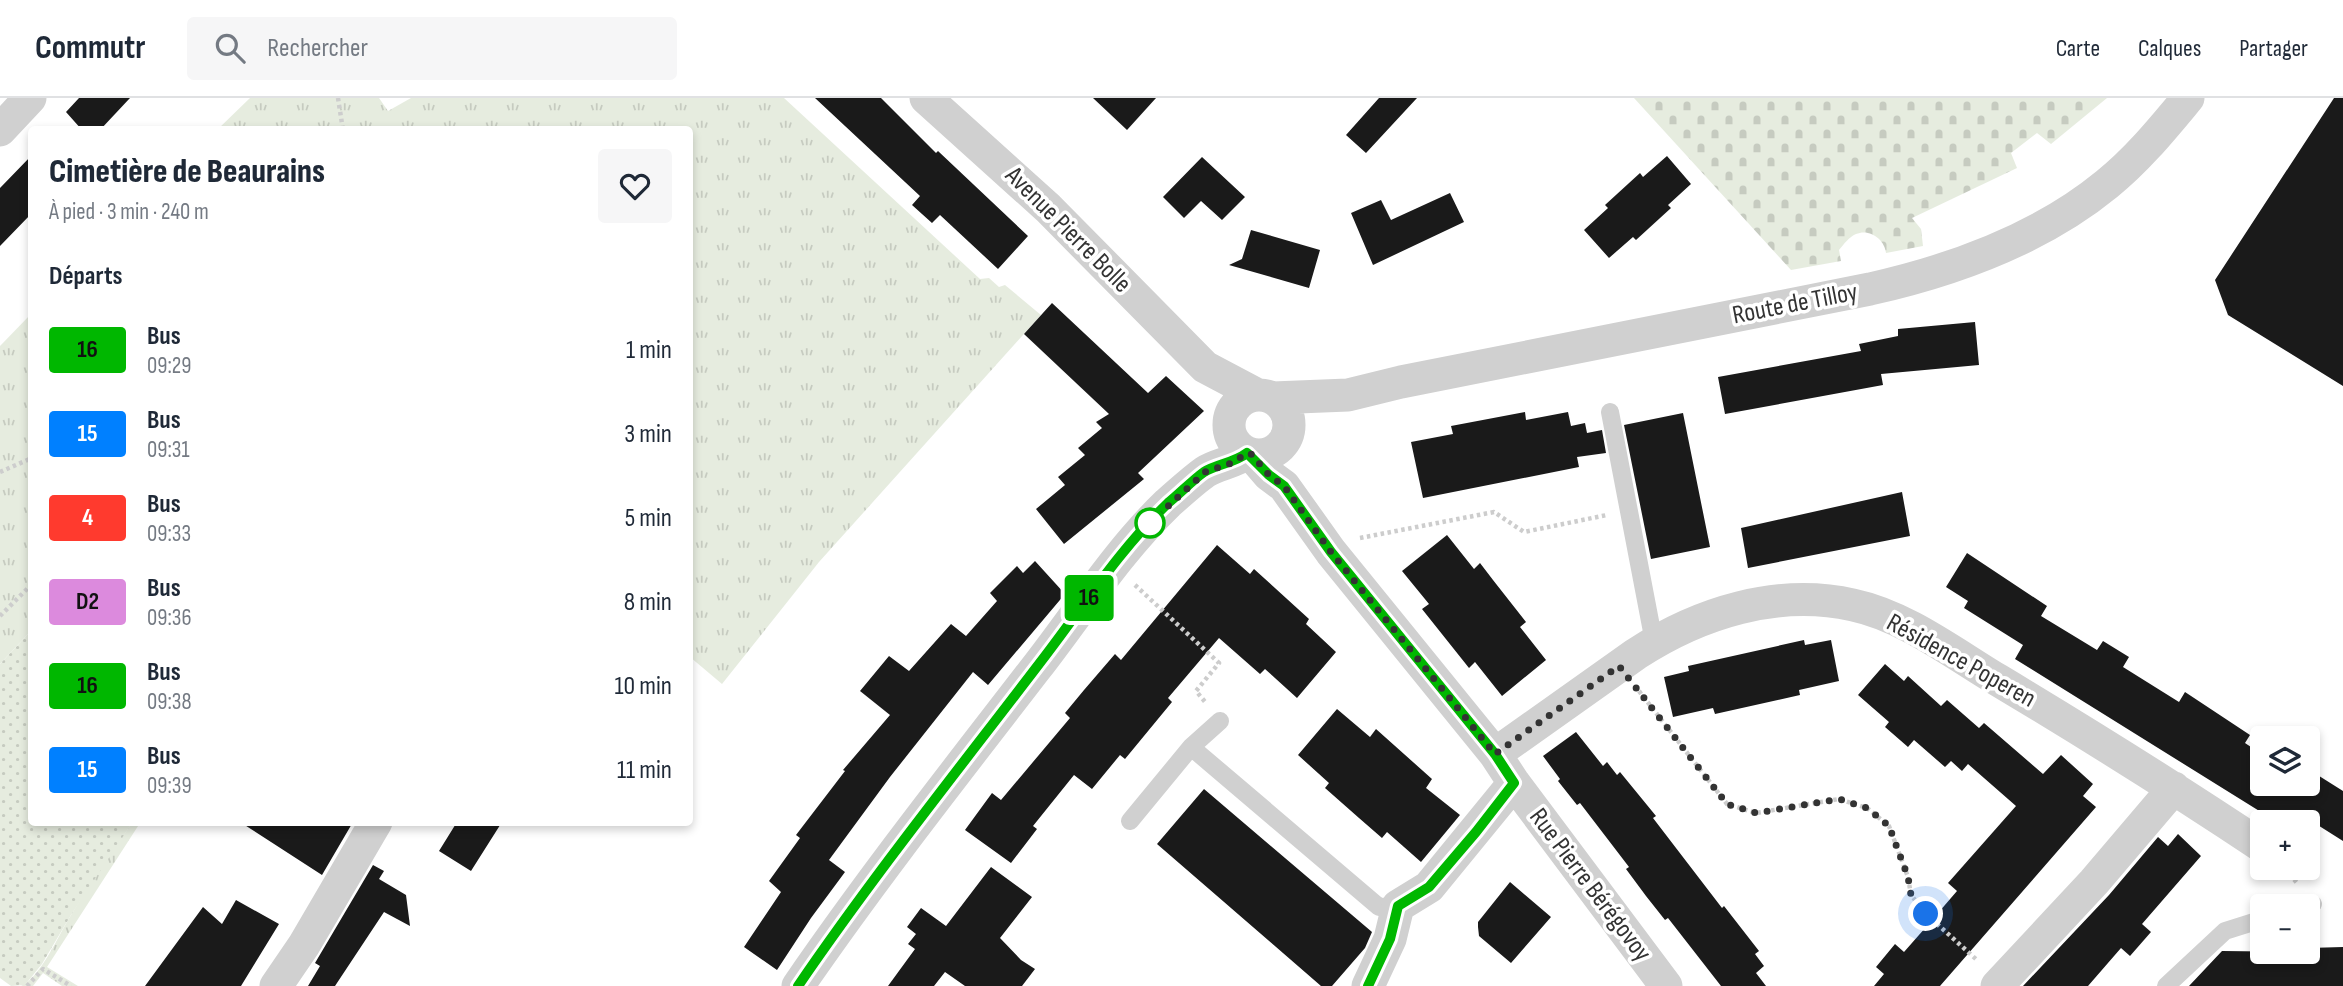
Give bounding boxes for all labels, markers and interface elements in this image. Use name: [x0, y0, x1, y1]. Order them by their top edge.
search box: [187, 17, 677, 80]
text: Commutr: [35, 28, 145, 68]
icon: search: [211, 29, 249, 67]
text: Rechercher: [267, 33, 368, 64]
text: Carte: [2056, 34, 2100, 63]
text: Calques: [2138, 34, 2201, 63]
text: Partager: [2239, 34, 2308, 63]
button: heart: [598, 149, 672, 223]
text: Cimetière de Beaurains: [49, 152, 325, 192]
street label: Avenue Pierre Bolle: [998, 160, 1137, 299]
text: À pied · 3 min · 240 m: [49, 198, 209, 226]
text: Départs: [49, 261, 122, 292]
street label: Route de Tilloy: [1730, 277, 1860, 331]
text: Bus: [147, 321, 181, 352]
text: 16: [77, 335, 98, 364]
text: 1 min: [626, 335, 672, 366]
text: 09:29: [147, 352, 191, 380]
text: Bus: [147, 405, 181, 436]
text: 15: [78, 419, 98, 448]
text: 3 min: [624, 419, 672, 450]
text: 09:31: [147, 436, 189, 464]
text: Bus: [147, 489, 181, 520]
text: 4: [82, 503, 93, 532]
text: 5 min: [625, 503, 672, 534]
unlabelled marker: [1135, 508, 1165, 538]
text: 09:33: [147, 520, 191, 548]
text: Bus: [147, 573, 181, 604]
line badge: 16: [1058, 575, 1120, 621]
text: 16: [1079, 583, 1099, 612]
text: D2: [76, 587, 99, 616]
text: 8 min: [624, 587, 672, 618]
text: 09:36: [147, 604, 191, 632]
street label: Résidence Poperen: [1881, 607, 2041, 715]
text: Bus: [147, 657, 181, 688]
text: 16: [77, 671, 98, 700]
text: 10 min: [615, 671, 672, 702]
text: 09:38: [147, 688, 192, 716]
map controls: [2250, 726, 2320, 964]
button: layers: [2250, 726, 2320, 796]
text: Bus: [147, 741, 181, 772]
text: 15: [78, 755, 98, 784]
text: 11 min: [617, 755, 672, 786]
text: 09:39: [147, 772, 192, 800]
street label: Rue Pierre Bérégovoy: [1522, 802, 1658, 968]
button: +: [2250, 810, 2320, 880]
button: −: [2250, 894, 2320, 964]
your location: [1908, 896, 1943, 931]

